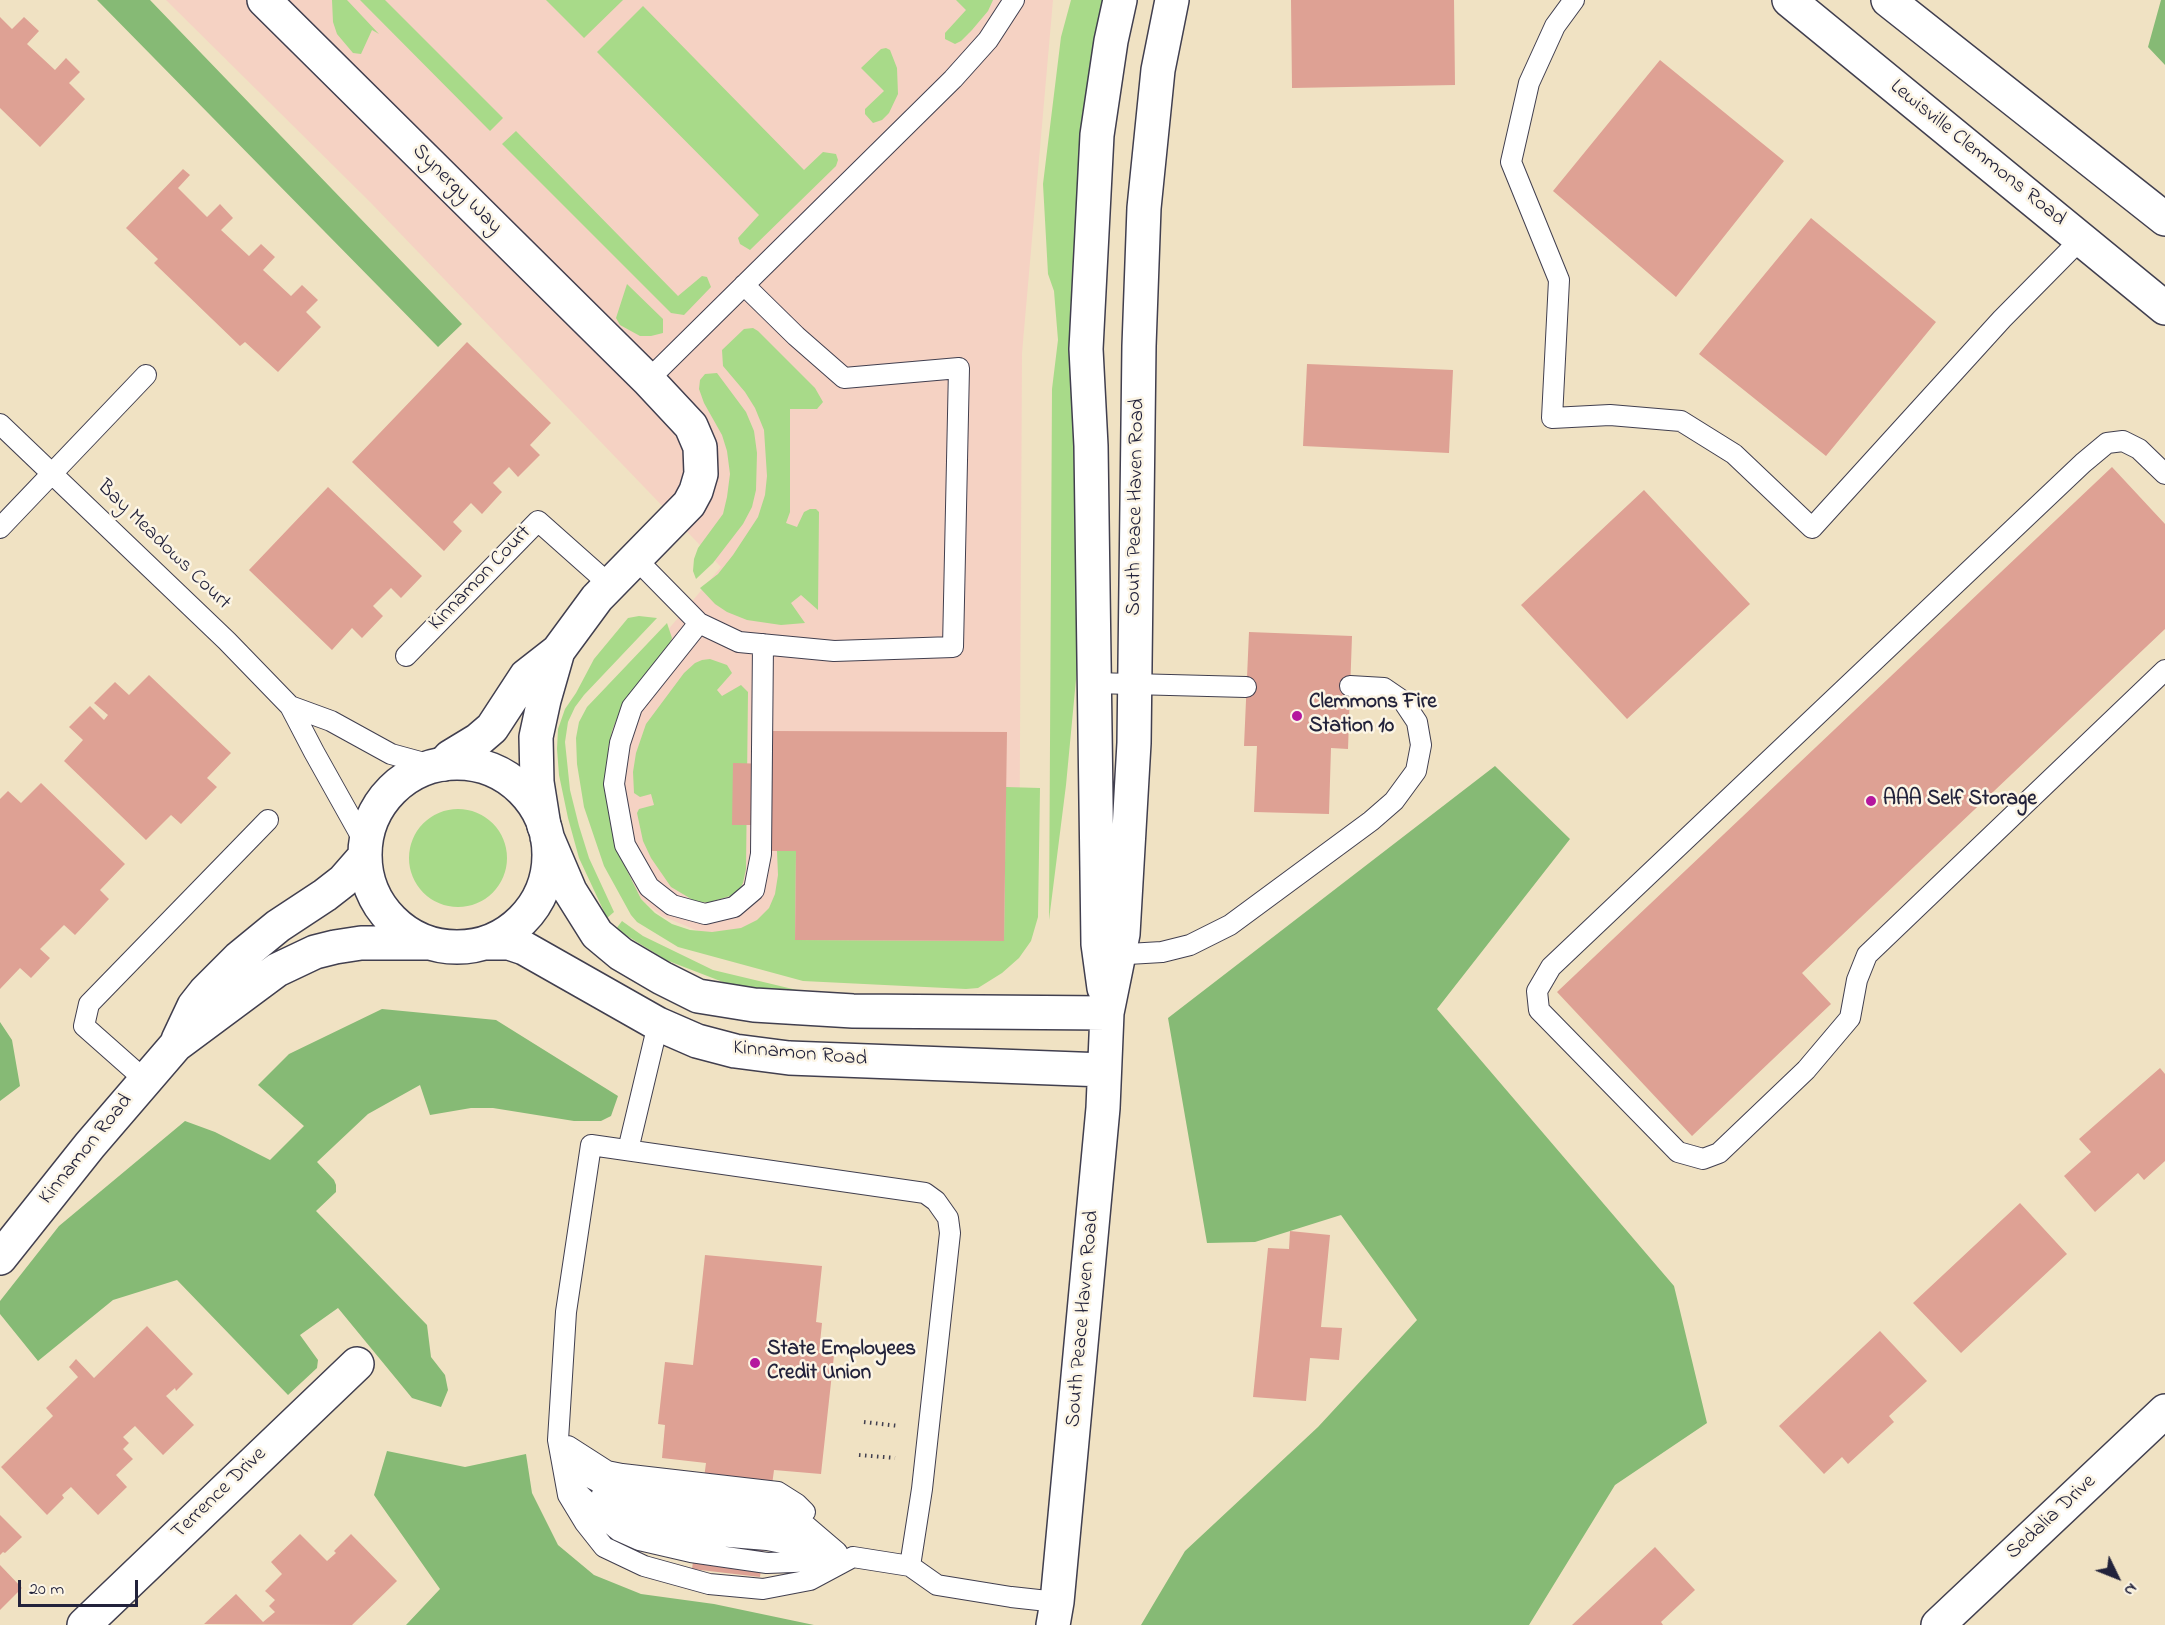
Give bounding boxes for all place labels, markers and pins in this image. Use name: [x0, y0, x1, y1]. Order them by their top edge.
place label: Clemmons Fire Station 10: [1309, 691, 1437, 741]
marker: Clemmons Fire Station 10: [1290, 709, 1304, 723]
place label: AAA Self Storage: [1883, 788, 2037, 814]
marker: AAA Self Storage: [1864, 794, 1878, 808]
place label: State Employees Credit Union: [767, 1338, 916, 1388]
marker: State Employees Credit Union: [748, 1356, 762, 1370]

